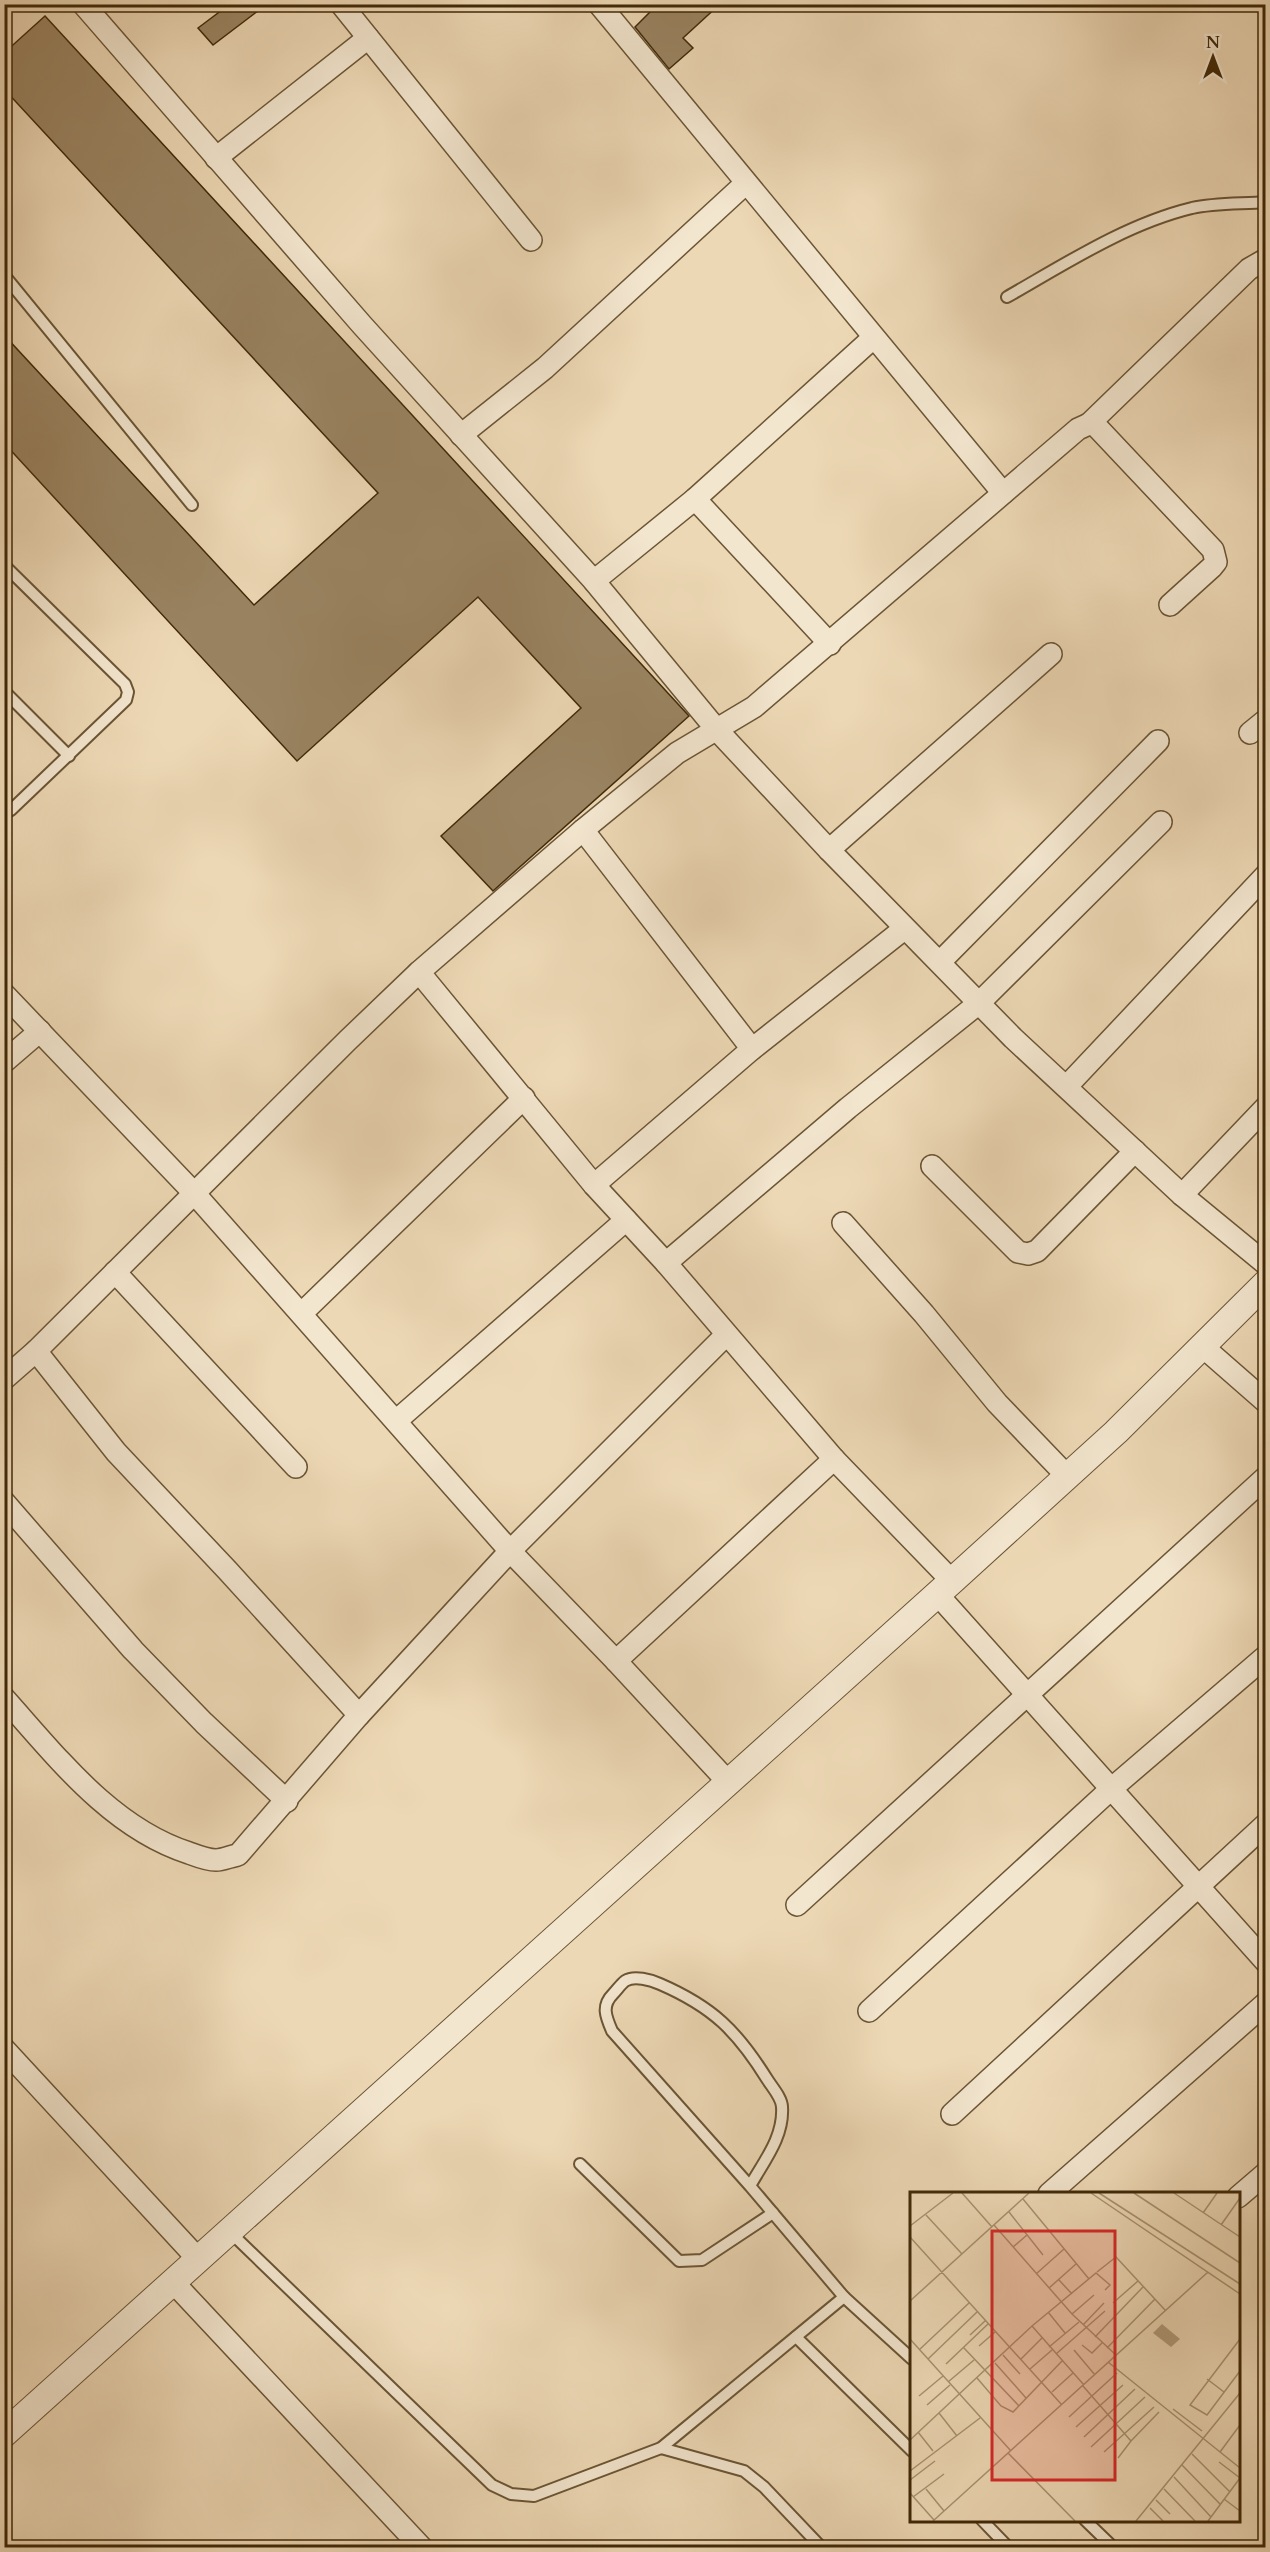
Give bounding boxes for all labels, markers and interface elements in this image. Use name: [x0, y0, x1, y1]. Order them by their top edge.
north arrow: [1183, 27, 1243, 87]
text: N: [1206, 32, 1220, 54]
inset map: [910, 2192, 1240, 2522]

